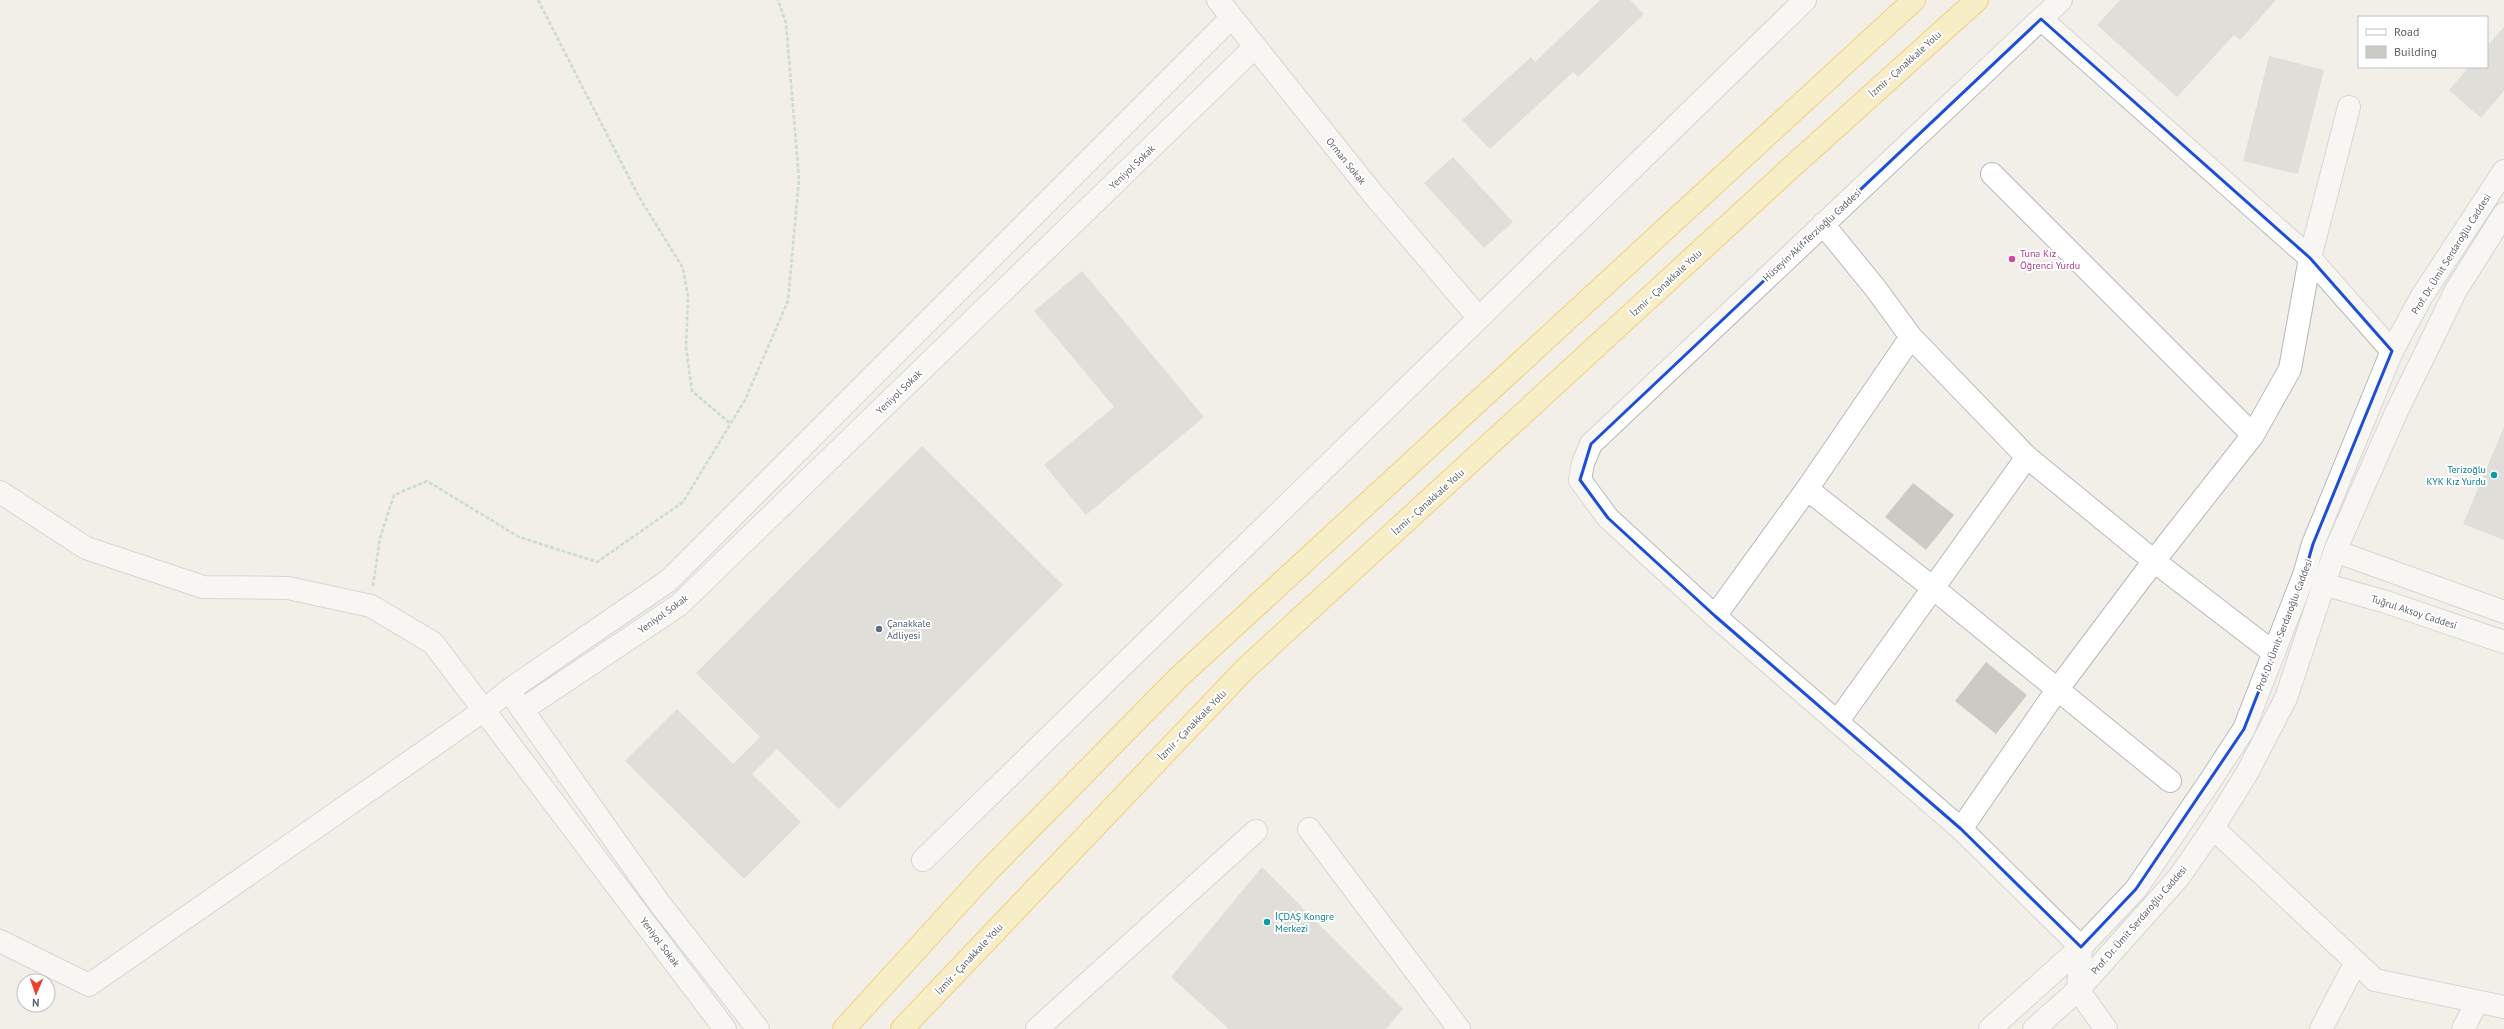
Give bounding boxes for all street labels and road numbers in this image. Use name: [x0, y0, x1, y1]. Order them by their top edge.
street label: İzmir - Çanakkale Yolu: [1866, 28, 1944, 100]
street label: Orman Sokak: [1323, 135, 1369, 187]
street label: Yeniyol Sokak: [1106, 142, 1158, 192]
street label: Hüseyin Akif Terzioğlu Caddesi: [1760, 186, 1864, 284]
street label: Prof. Dr. Ümit Serdaroğlu Caddesi: [2408, 191, 2494, 317]
street label: İzmir - Çanakkale Yolu: [1627, 246, 1705, 320]
street label: Yeniyol Sokak: [873, 367, 925, 417]
street label: İzmir - Çanakkale Yolu: [1389, 466, 1467, 538]
street label: Prof. Dr. Ümit Serdaroğlu Caddesi: [2253, 557, 2315, 693]
street label: Yeniyol Sokak: [635, 591, 691, 637]
street label: Tuğrul Aksoy Caddesi: [2369, 592, 2459, 632]
street label: İzmir - Çanakkale Yolu: [1155, 687, 1229, 763]
street label: Prof. Dr. Ümit Serdaroğlu Caddesi: [2088, 863, 2190, 977]
street label: Yeniyol Sokak: [637, 915, 683, 970]
street label: İzmir - Çanakkale Yolu: [932, 920, 1006, 998]

